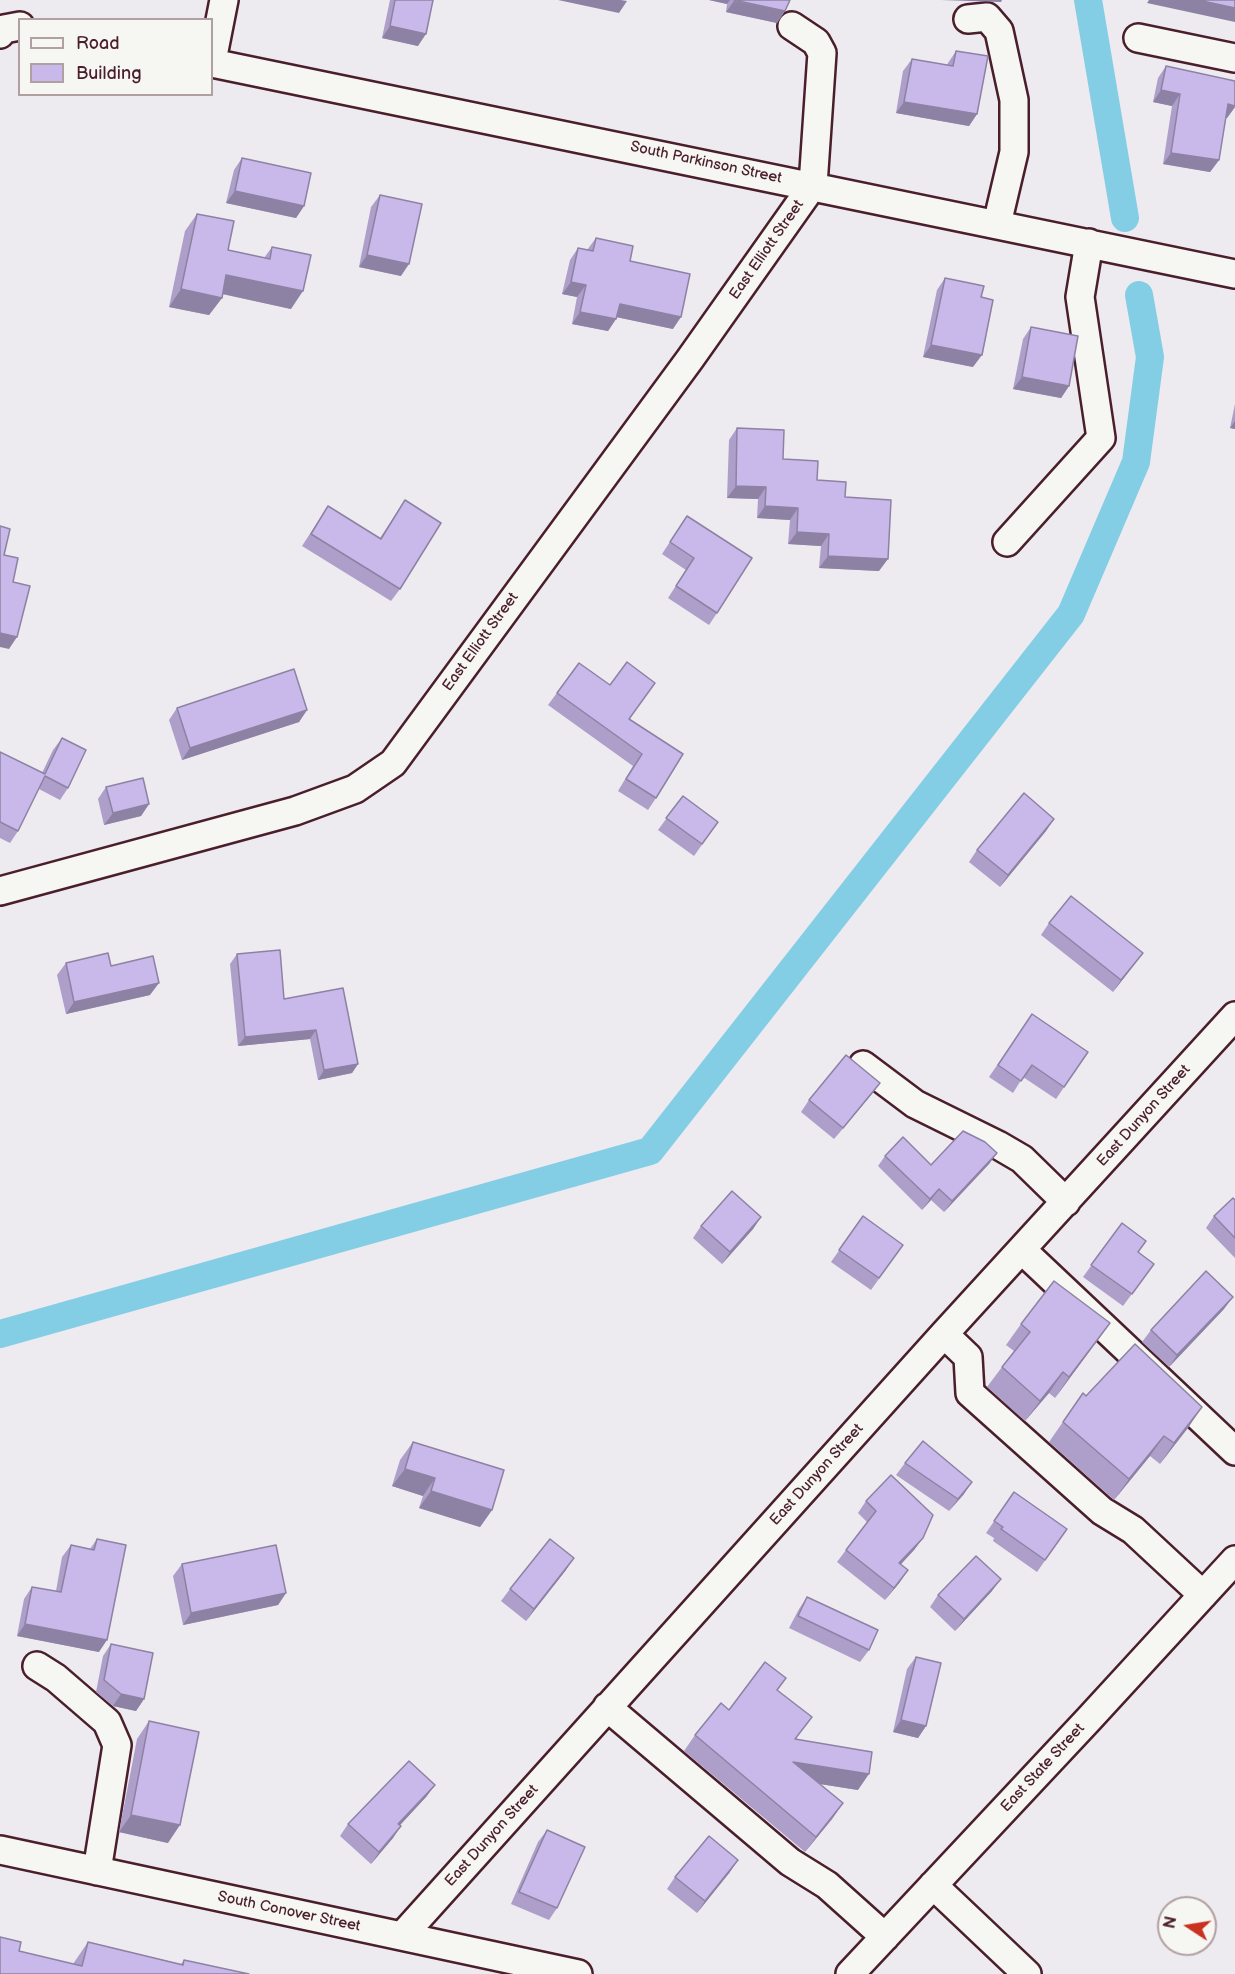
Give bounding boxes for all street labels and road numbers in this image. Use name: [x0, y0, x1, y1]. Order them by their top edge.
street label: South Parkinson Street: [629, 138, 783, 188]
street label: East Elliott Street: [726, 197, 808, 303]
street label: East Elliott Street: [439, 589, 523, 695]
street label: East Dunyon Street: [1094, 1061, 1194, 1171]
street label: East Dunyon Street: [767, 1420, 867, 1530]
street label: East State Street: [997, 1720, 1089, 1816]
street label: East Dunyon Street: [442, 1781, 542, 1891]
street label: South Conover Street: [216, 1888, 362, 1936]

